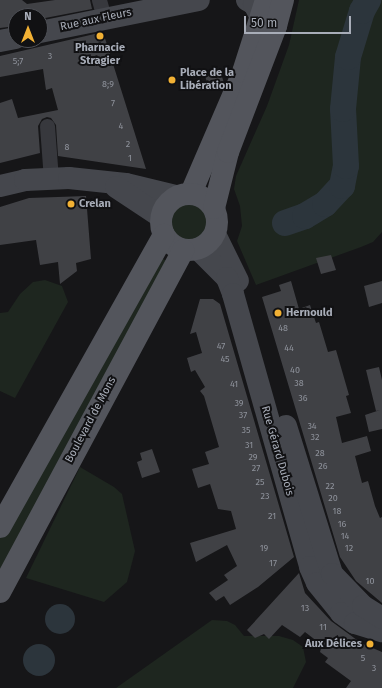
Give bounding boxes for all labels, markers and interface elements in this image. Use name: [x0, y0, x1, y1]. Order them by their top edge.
street label: Rue aux Fleurs: [59, 6, 133, 34]
north arrow: [8, 8, 48, 48]
scale bar: [246, 8, 353, 34]
text: N: [24, 10, 32, 23]
text: 50 m: [251, 16, 277, 30]
marker: Pharnacie Stragier: [95, 31, 105, 41]
place label: Pharnacie Stragier: [75, 42, 125, 68]
house number: 3: [48, 51, 52, 61]
house number: 5;7: [13, 56, 23, 66]
place label: Place de la Libération: [180, 67, 234, 93]
marker: Place de la Libération: [167, 75, 177, 85]
house number: 8;9: [102, 79, 114, 89]
house number: 7: [111, 98, 115, 108]
house number: 4: [119, 121, 123, 131]
house number: 2: [126, 139, 130, 149]
house number: 8: [65, 142, 69, 152]
house number: 1: [128, 153, 132, 163]
place label: Crelan: [79, 197, 111, 211]
marker: Crelan: [66, 199, 76, 209]
place label: Hernould: [286, 306, 333, 320]
marker: Hernould: [273, 308, 283, 318]
house number: 48: [278, 323, 288, 333]
house number: 47: [217, 341, 225, 351]
house number: 44: [284, 343, 294, 353]
house number: 45: [220, 354, 230, 364]
house number: 40: [290, 365, 300, 375]
street label: Boulevard de Mons: [63, 375, 119, 465]
house number: 38: [294, 378, 304, 388]
house number: 41: [230, 379, 238, 389]
house number: 36: [298, 393, 308, 403]
house number: 39: [234, 398, 244, 408]
street label: Rue Gérard Dubois: [258, 405, 296, 497]
house number: 37: [239, 410, 247, 420]
house number: 34: [307, 421, 317, 431]
house number: 35: [242, 425, 250, 435]
house number: 32: [311, 432, 319, 442]
house number: 31: [245, 440, 253, 450]
house number: 28: [315, 448, 325, 458]
house number: 29: [248, 452, 258, 462]
house number: 26: [318, 461, 328, 471]
house number: 27: [252, 463, 260, 473]
house number: 25: [256, 477, 264, 487]
house number: 22: [326, 481, 334, 491]
house number: 23: [261, 491, 269, 501]
house number: 20: [328, 493, 338, 503]
house number: 18: [333, 506, 341, 516]
house number: 21: [268, 511, 276, 521]
house number: 16: [338, 519, 346, 529]
house number: 14: [341, 531, 349, 541]
house number: 19: [260, 543, 268, 553]
house number: 12: [345, 543, 353, 553]
house number: 17: [269, 558, 277, 568]
house number: 10: [366, 576, 374, 586]
house number: 13: [301, 603, 309, 613]
house number: 11: [319, 622, 327, 632]
place label: Aux Délices: [305, 637, 362, 651]
marker: Aux Délices: [365, 639, 375, 649]
house number: 5: [361, 653, 365, 663]
house number: 3: [372, 663, 376, 673]

